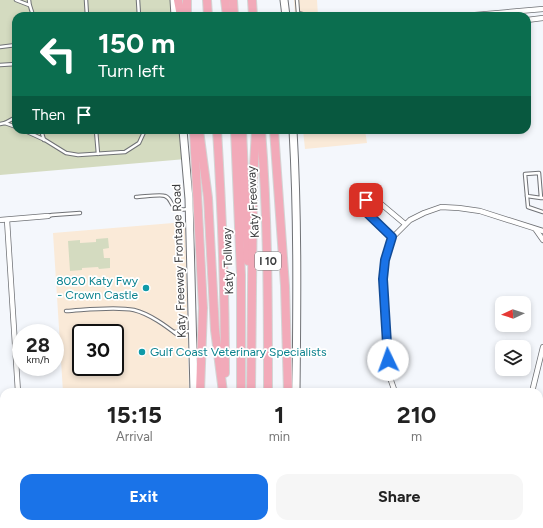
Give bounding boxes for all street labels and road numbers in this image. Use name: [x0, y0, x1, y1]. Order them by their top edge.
street label: Katy Freeway: [244, 165, 262, 238]
street label: Katy Freeway Frontage Road: [169, 184, 189, 338]
street label: Katy Tollway: [220, 227, 236, 295]
road number: I 10: [255, 252, 281, 270]

